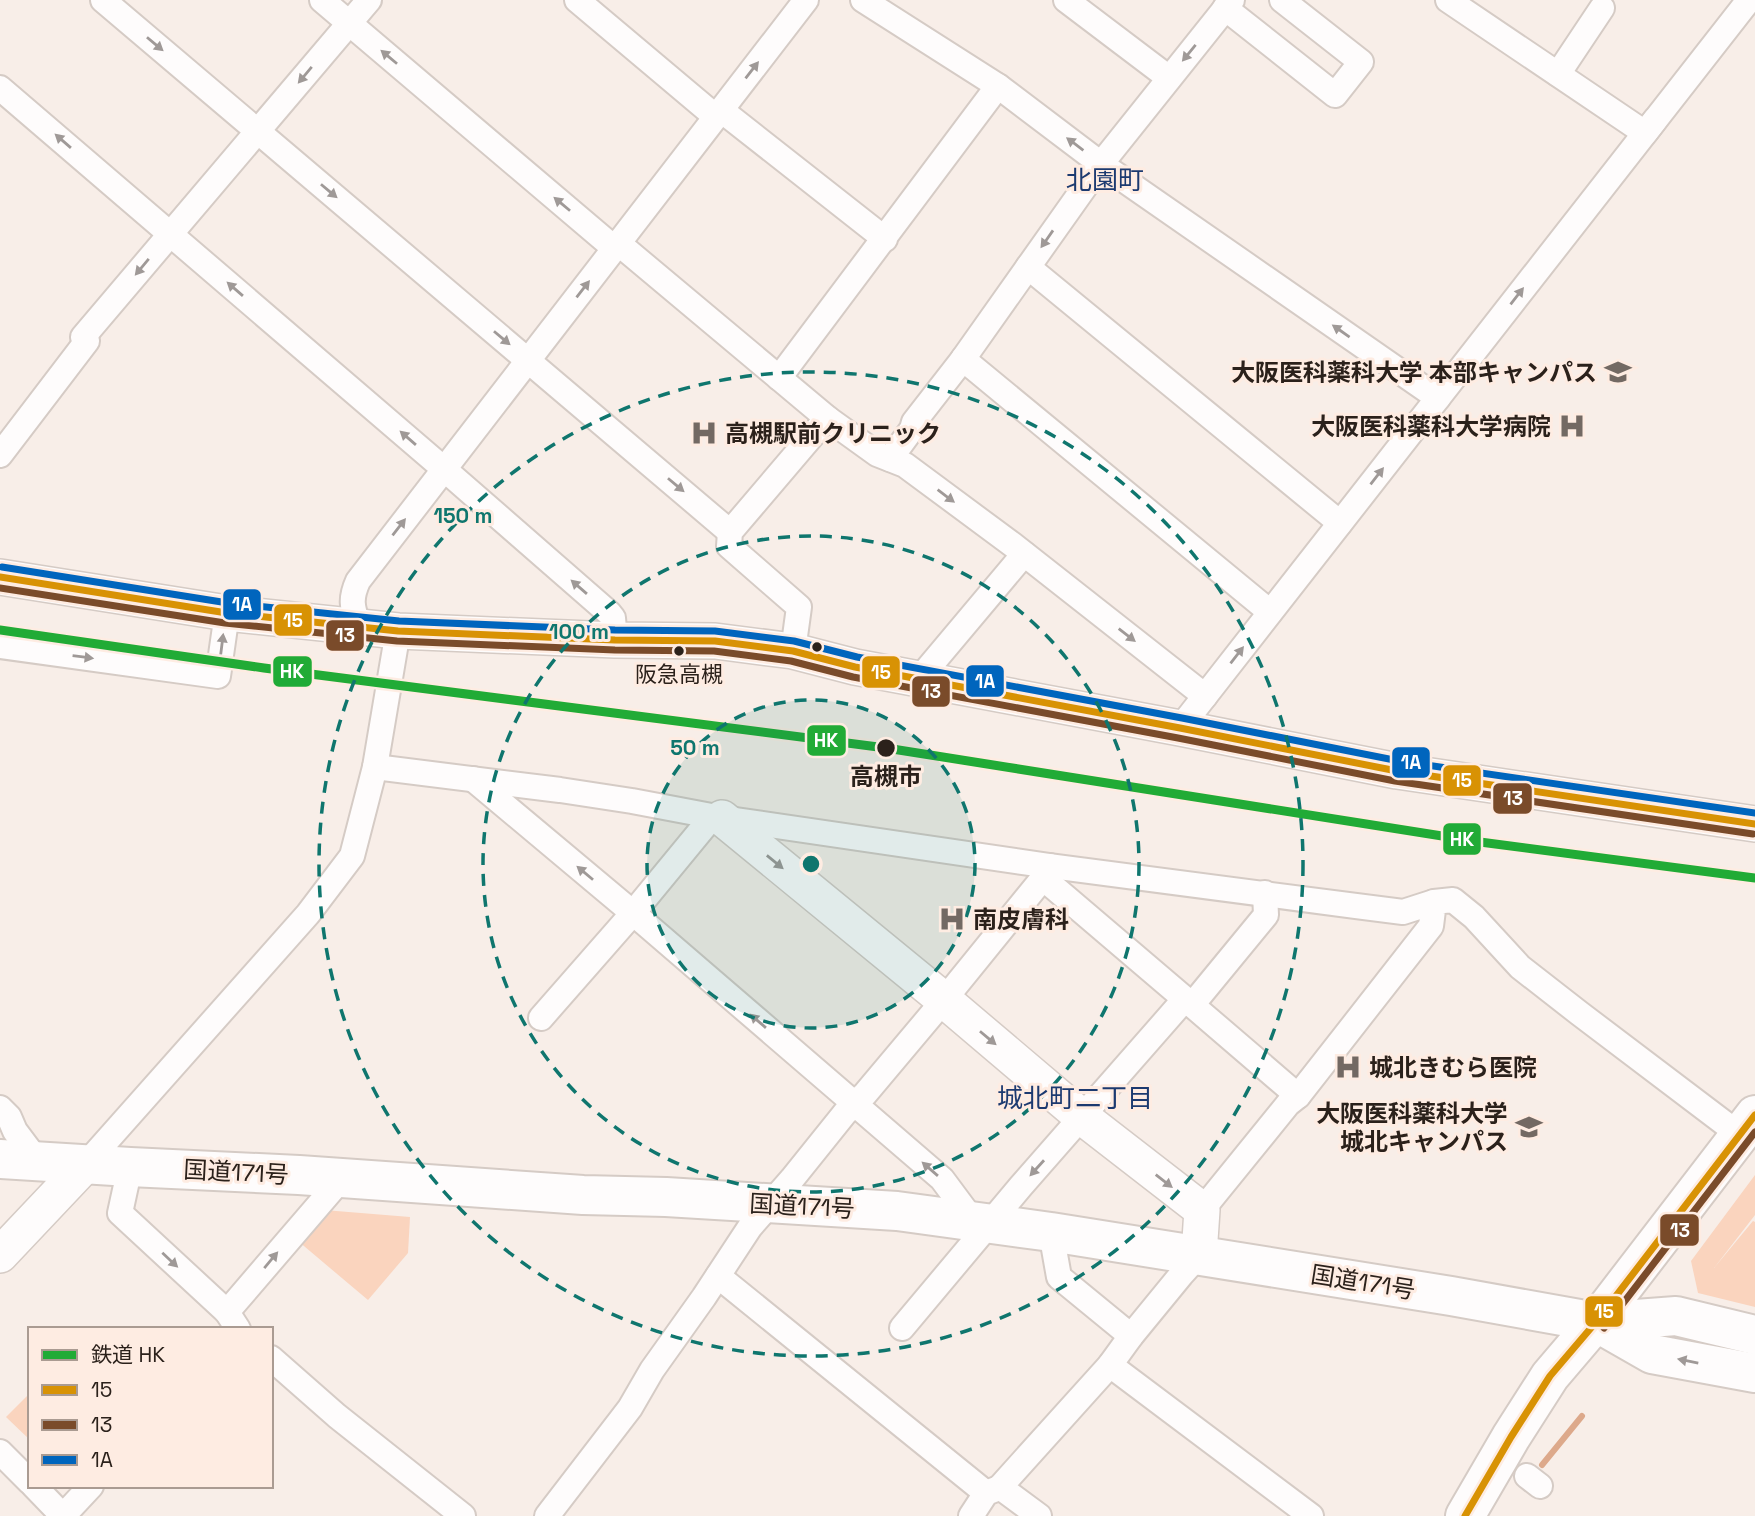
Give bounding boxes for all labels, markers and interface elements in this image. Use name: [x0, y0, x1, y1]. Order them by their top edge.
one-way arrow: [146, 36, 164, 52]
one-way arrow: [1181, 44, 1196, 62]
one-way arrow: [380, 50, 397, 65]
one-way arrow: [744, 61, 759, 79]
one-way arrow: [298, 67, 313, 84]
one-way arrow: [54, 134, 71, 149]
one-way arrow: [1066, 137, 1084, 151]
district label: 北園町: [1066, 163, 1144, 197]
one-way arrow: [320, 183, 337, 198]
one-way arrow: [553, 196, 571, 212]
one-way arrow: [1040, 230, 1054, 248]
one-way arrow: [135, 259, 150, 276]
one-way arrow: [575, 280, 590, 298]
one-way arrow: [227, 282, 244, 297]
one-way arrow: [1509, 288, 1524, 305]
one-way arrow: [1332, 324, 1350, 338]
one-way arrow: [493, 330, 511, 346]
place label: 大阪医科薬科大学 本部キャンパス: [1231, 357, 1597, 388]
school or university icon: 大阪医科薬科大学 本部キャンパス: [1603, 357, 1633, 387]
place label: 大阪医科薬科大学病院: [1311, 411, 1551, 442]
hospital icon: 大阪医科薬科大学病院: [1557, 411, 1587, 441]
hospital icon: 高槻駅前クリニック: [689, 418, 719, 448]
place label: 高槻駅前クリニック: [725, 418, 941, 449]
one-way arrow: [399, 430, 417, 446]
one-way arrow: [1369, 467, 1384, 485]
one-way arrow: [666, 478, 684, 493]
one-way arrow: [937, 489, 956, 503]
text: 150 m: [434, 502, 492, 529]
one-way arrow: [392, 518, 406, 536]
one-way arrow: [571, 580, 588, 595]
line badge: 1A: [222, 588, 262, 621]
text: 1A: [232, 592, 252, 617]
line badge: 15: [273, 603, 313, 637]
text: 15: [283, 608, 303, 633]
text: 100 m: [549, 618, 609, 645]
line badge: 13: [325, 619, 365, 652]
text: 13: [335, 623, 355, 648]
one-way arrow: [1117, 627, 1135, 642]
one-way arrow: [217, 633, 228, 655]
unlabelled marker: [810, 640, 824, 654]
marker: 阪急高槻: [672, 644, 686, 658]
one-way arrow: [1229, 646, 1244, 664]
one-way arrow: [72, 652, 94, 663]
line badge: HK: [272, 655, 313, 688]
line badge: 15: [861, 655, 901, 689]
text: HK: [280, 659, 304, 684]
place label: 阪急高槻: [635, 660, 723, 688]
text: 15: [871, 660, 891, 685]
line badge: 1A: [965, 664, 1005, 698]
text: 1A: [975, 669, 995, 694]
line badge: 13: [911, 675, 951, 708]
text: 13: [921, 679, 941, 704]
line badge: HK: [806, 724, 847, 757]
text: HK: [814, 728, 838, 753]
text: 50 m: [670, 734, 720, 761]
marker: 高槻市: [875, 737, 897, 759]
line badge: 1A: [1391, 746, 1431, 779]
text: 1A: [1401, 750, 1421, 775]
place label: 高槻市: [850, 761, 922, 792]
line badge: 15: [1442, 764, 1482, 797]
text: 15: [1452, 768, 1472, 793]
line badge: 13: [1492, 782, 1533, 815]
text: 13: [1503, 786, 1523, 811]
line badge: HK: [1442, 822, 1482, 856]
text: HK: [1450, 827, 1474, 852]
centre of rings: [799, 852, 823, 876]
one-way arrow: [765, 854, 783, 869]
one-way arrow: [576, 865, 594, 881]
hospital icon: 南皮膚科: [937, 904, 967, 934]
place label: 南皮膚科: [973, 904, 1069, 935]
one-way arrow: [749, 1013, 767, 1029]
one-way arrow: [979, 1030, 997, 1045]
hospital icon: 城北きむら医院: [1333, 1052, 1363, 1082]
place label: 城北きむら医院: [1369, 1052, 1537, 1083]
district label: 城北町二丁目: [997, 1081, 1153, 1115]
place label: 大阪医科薬科大学 城北キャンパス: [1316, 1098, 1508, 1157]
school or university icon: 大阪医科薬科大学 城北キャンパス: [1514, 1112, 1544, 1142]
street label: 国道171号: [183, 1154, 289, 1190]
one-way arrow: [1029, 1159, 1045, 1177]
one-way arrow: [922, 1162, 939, 1177]
one-way arrow: [1155, 1174, 1173, 1189]
street label: 国道171号: [749, 1188, 855, 1224]
line badge: 13: [1659, 1213, 1700, 1247]
text: 13: [1670, 1218, 1690, 1243]
one-way arrow: [161, 1252, 179, 1268]
one-way arrow: [263, 1252, 278, 1269]
street label: 国道171号: [1309, 1258, 1417, 1306]
line badge: 15: [1584, 1295, 1624, 1328]
text: 15: [1594, 1299, 1614, 1324]
legend: [28, 1327, 273, 1488]
text: 鉄道 HK: [91, 1341, 165, 1368]
one-way arrow: [1677, 1355, 1699, 1366]
text: 15: [91, 1376, 112, 1403]
text: 13: [91, 1411, 112, 1438]
text: 1A: [91, 1446, 113, 1473]

